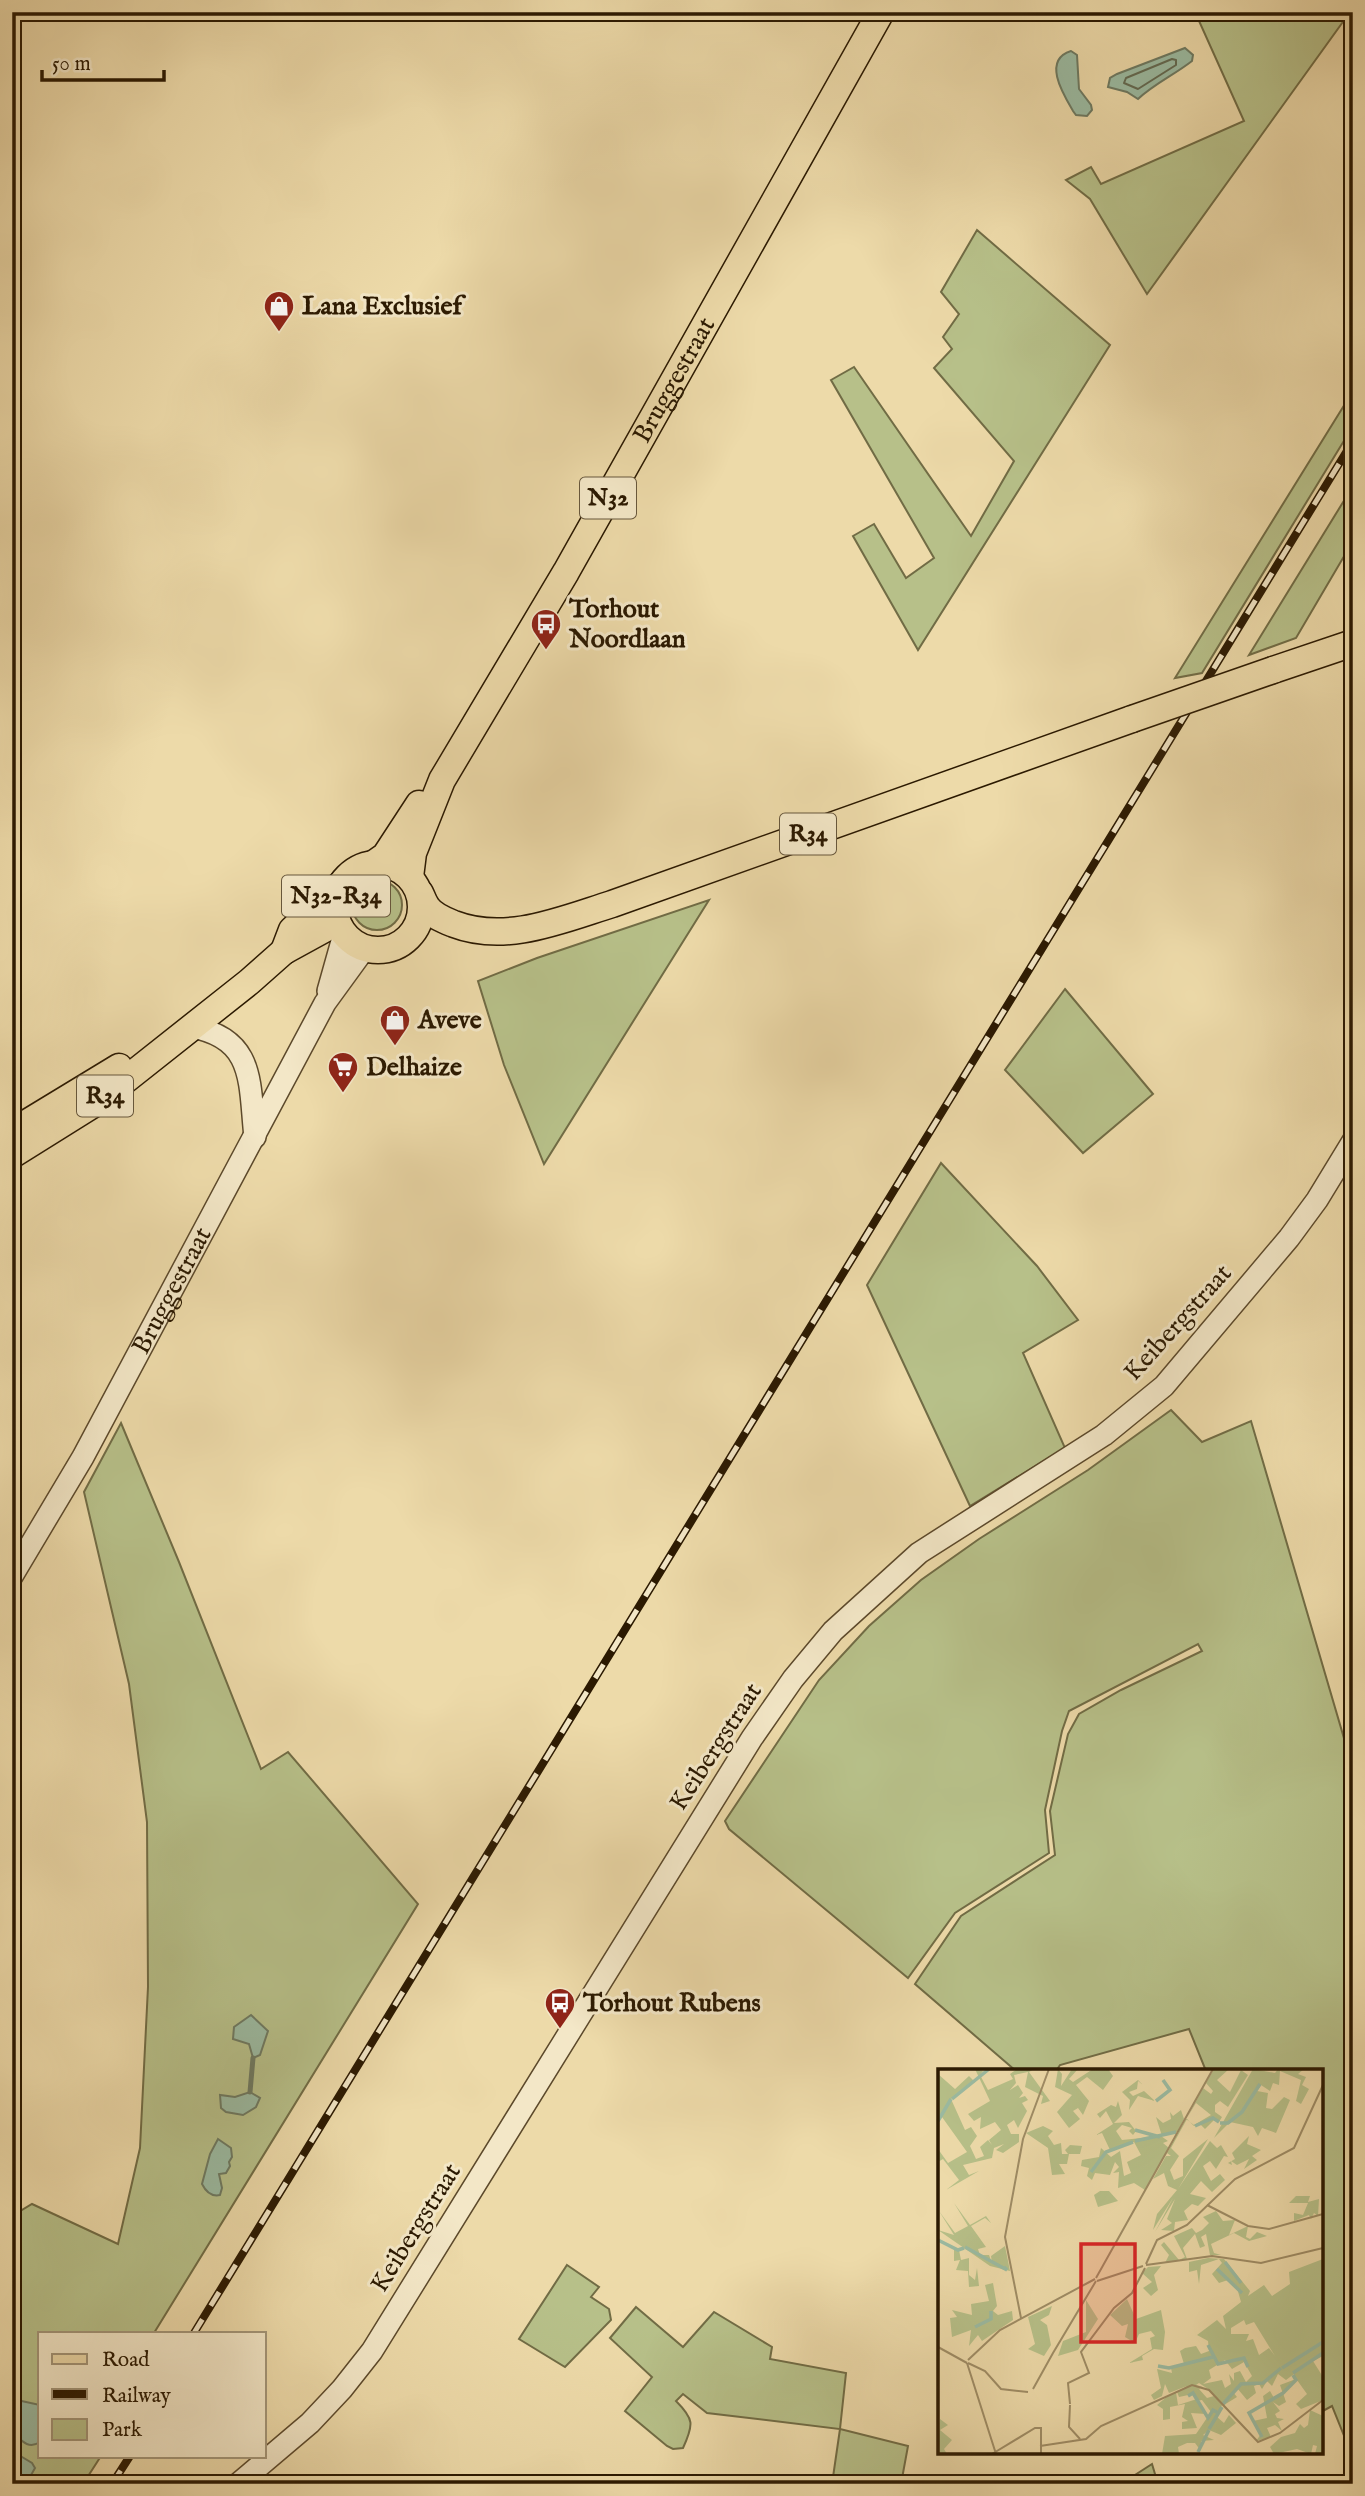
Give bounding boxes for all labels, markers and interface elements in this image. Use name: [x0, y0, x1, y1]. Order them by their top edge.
scale bar: [42, 38, 164, 82]
text: 50 m: [52, 51, 91, 78]
shop icon: Lana Exclusief: [262, 289, 296, 333]
place label: Lana Exclusief: [302, 290, 467, 323]
street label: Bruggestraat: [625, 311, 723, 449]
road number: N32: [580, 477, 636, 518]
place label: Torhout Noordlaan: [568, 593, 686, 656]
bus stop icon: Torhout Noordlaan: [529, 607, 563, 651]
road number: R34: [780, 814, 836, 854]
road number: N32-R34: [282, 876, 390, 916]
shop icon: Aveve: [378, 1003, 412, 1047]
place label: Aveve: [417, 1004, 482, 1037]
supermarket icon: Delhaize: [326, 1050, 360, 1094]
place label: Delhaize: [366, 1051, 462, 1084]
road number: R34: [77, 1076, 133, 1116]
street label: Bruggestraat: [124, 1221, 219, 1360]
street label: Keibergstraat: [1117, 1258, 1239, 1388]
street label: Keibergstraat: [662, 1677, 770, 1817]
bus stop icon: Torhout Rubens: [543, 1986, 577, 2030]
place label: Torhout Rubens: [582, 1987, 761, 2020]
inset map: [938, 2069, 1323, 2454]
street label: Keibergstraat: [363, 2157, 469, 2299]
legend: [38, 2332, 266, 2458]
text: Road: [102, 2347, 150, 2374]
text: Railway: [102, 2383, 172, 2410]
text: Park: [102, 2417, 143, 2444]

